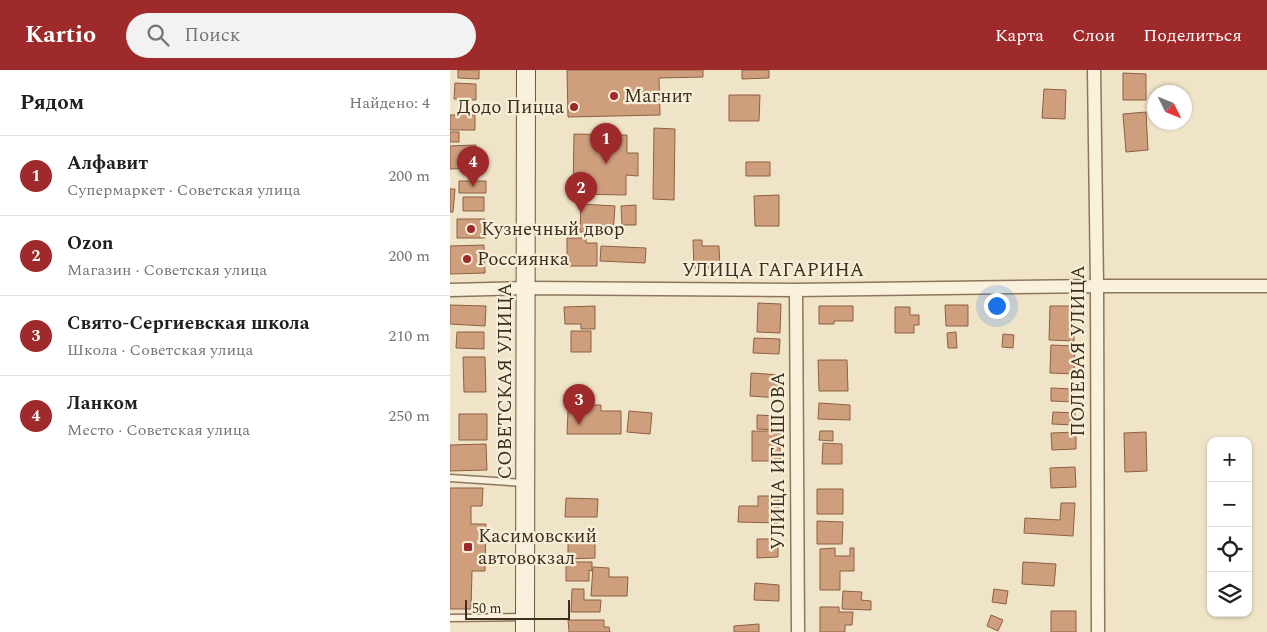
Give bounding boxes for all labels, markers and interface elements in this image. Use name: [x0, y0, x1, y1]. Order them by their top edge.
search box: [126, 13, 476, 58]
text: Kartio: [25, 17, 96, 53]
icon: search: [144, 21, 172, 49]
text: Поиск: [184, 21, 240, 50]
text: Карта: [995, 22, 1044, 49]
text: Слои: [1072, 22, 1115, 49]
text: Поделиться: [1143, 22, 1242, 49]
place label: Магнит: [624, 82, 692, 111]
north arrow: [1147, 85, 1192, 130]
text: Рядом: [20, 87, 84, 119]
marker: Магнит: [608, 90, 620, 102]
text: Найдено: 4: [349, 91, 430, 115]
place label: Додо Пицца: [457, 93, 565, 122]
marker: Додо Пицца: [568, 101, 580, 113]
pin: 1: [590, 123, 622, 164]
pin: 4: [457, 146, 489, 187]
text: Алфавит: [67, 149, 148, 178]
text: 1: [32, 164, 40, 188]
text: 200 m: [388, 164, 430, 188]
pin: 2: [565, 172, 597, 213]
text: Супермаркет · Советская улица: [67, 178, 301, 202]
place label: Кузнечный двор: [481, 215, 625, 244]
marker: Кузнечный двор: [465, 223, 477, 235]
text: Ozon: [67, 229, 114, 258]
text: 2: [32, 244, 40, 268]
text: 200 m: [388, 244, 430, 268]
place label: Россиянка: [477, 245, 570, 274]
marker: Россиянка: [461, 253, 473, 265]
street label: УЛИЦА ГАГАРИНА: [682, 256, 864, 285]
text: Магазин · Советская улица: [67, 258, 267, 282]
street label: ПОЛЕВАЯ УЛИЦА: [1064, 265, 1093, 437]
street label: СОВЕТСКАЯ УЛИЦА: [491, 283, 520, 479]
your location: [984, 293, 1010, 319]
text: Свято-Сергиевская школа: [67, 309, 310, 338]
text: 3: [32, 324, 40, 348]
text: 210 m: [388, 324, 430, 348]
text: Школа · Советская улица: [67, 338, 253, 362]
street label: УЛИЦА ИГАШОВА: [764, 372, 793, 550]
pin: 3: [563, 384, 595, 425]
text: Ланком: [67, 389, 138, 418]
text: 4: [32, 404, 40, 428]
text: 250 m: [388, 404, 430, 428]
text: Место · Советская улица: [67, 418, 250, 442]
map controls: [1207, 437, 1252, 617]
button: +: [1207, 437, 1252, 482]
button: −: [1207, 482, 1252, 527]
place label: Касимовский автовокзал: [478, 522, 597, 573]
button: locate: [1207, 527, 1252, 572]
marker: Касимовский автовокзал: [462, 541, 474, 553]
button: layers: [1207, 572, 1252, 617]
scale bar: [465, 597, 570, 620]
text: 50 m: [472, 598, 502, 619]

